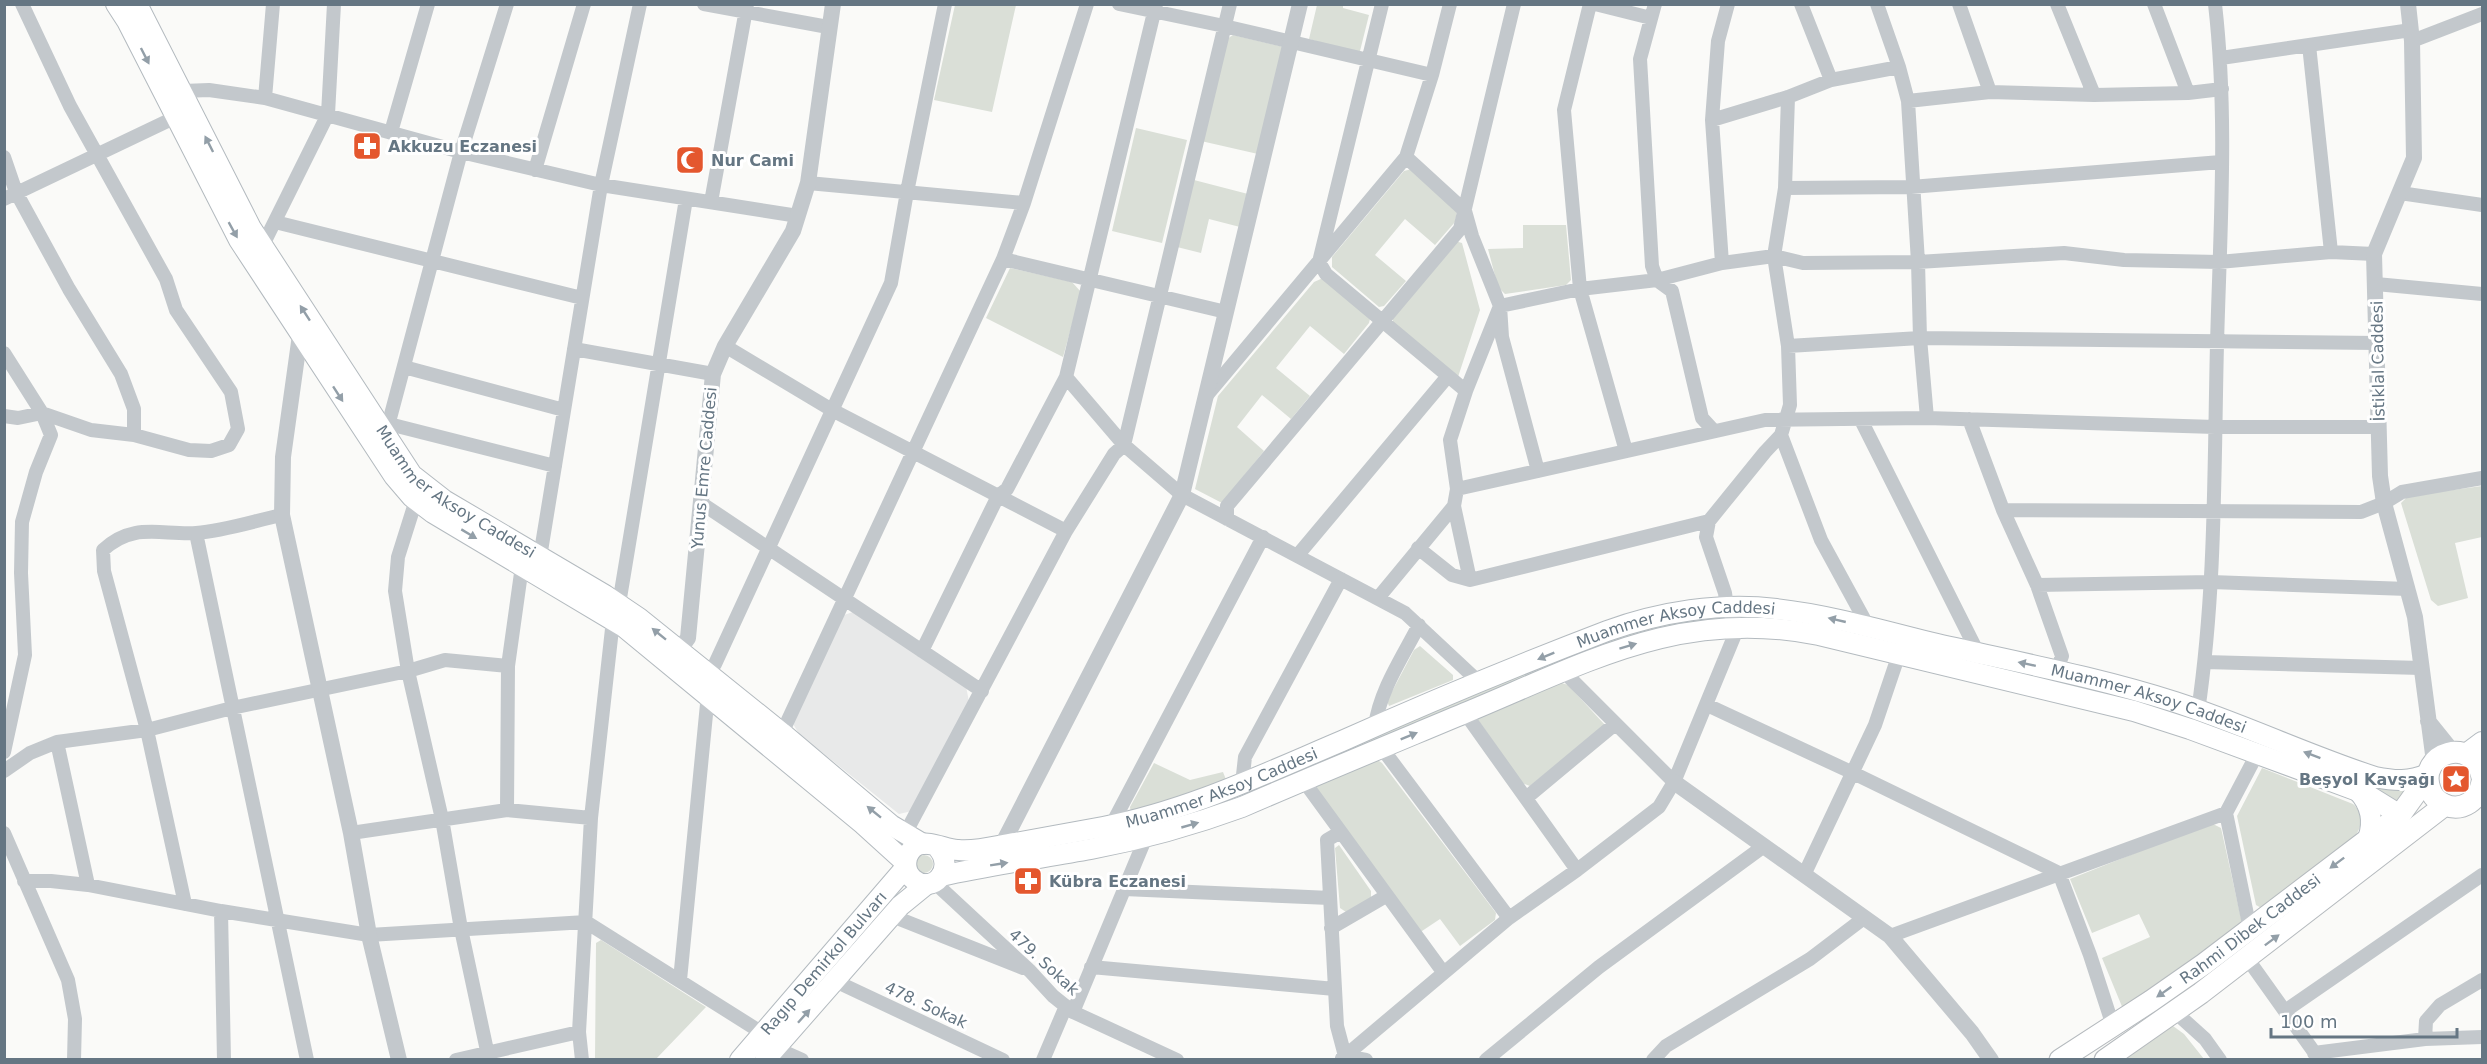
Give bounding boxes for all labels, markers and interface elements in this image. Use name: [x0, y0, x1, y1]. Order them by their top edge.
one-way arrow: [140, 47, 150, 64]
pharmacy icon: Akkuzu Eczanesi: [351, 130, 383, 162]
one-way arrow: [204, 135, 213, 152]
place label: Akkuzu Eczanesi: [388, 137, 537, 156]
mosque icon: Nur Cami: [674, 144, 706, 176]
place label: Nur Cami: [711, 151, 794, 170]
one-way arrow: [228, 221, 238, 238]
street label: İstiklal Caddesi: [2367, 300, 2389, 422]
one-way arrow: [300, 305, 311, 321]
one-way arrow: [333, 385, 344, 402]
street label: Yunus Emre Caddesi: [687, 386, 721, 551]
street label: Muammer Aksoy Caddesi: [372, 421, 539, 561]
one-way arrow: [461, 528, 477, 539]
street label: Muammer Aksoy Caddesi: [1574, 597, 1776, 651]
one-way arrow: [1828, 615, 1846, 625]
one-way arrow: [651, 628, 667, 641]
one-way arrow: [1619, 641, 1637, 650]
one-way arrow: [1536, 651, 1554, 661]
one-way arrow: [2017, 659, 2036, 668]
street label: Muammer Aksoy Caddesi: [2049, 660, 2249, 737]
one-way arrow: [1400, 731, 1418, 740]
street label: Muammer Aksoy Caddesi: [1124, 743, 1320, 831]
one-way arrow: [2303, 750, 2321, 759]
place icon: Beşyol Kavşağı: [2440, 763, 2472, 795]
place label: Beşyol Kavşağı: [2299, 770, 2435, 789]
one-way arrow: [866, 805, 882, 818]
one-way arrow: [1181, 820, 1199, 829]
one-way arrow: [2330, 856, 2345, 868]
one-way arrow: [989, 859, 1008, 868]
pharmacy icon: Kübra Eczanesi: [1012, 865, 1044, 897]
street label: Rahmi Dibek Caddesi: [2176, 870, 2324, 988]
place label: Kübra Eczanesi: [1049, 872, 1186, 891]
street label: Ragıp Demirkol Bulvarı: [757, 887, 890, 1039]
street label: 479. Sokak: [1005, 925, 1083, 1000]
one-way arrow: [2264, 934, 2279, 946]
street label: 478. Sokak: [882, 978, 971, 1033]
one-way arrow: [2157, 986, 2173, 998]
scale bar: [2271, 1001, 2457, 1039]
one-way arrow: [797, 1009, 810, 1024]
text: 100 m: [2280, 1011, 2338, 1032]

